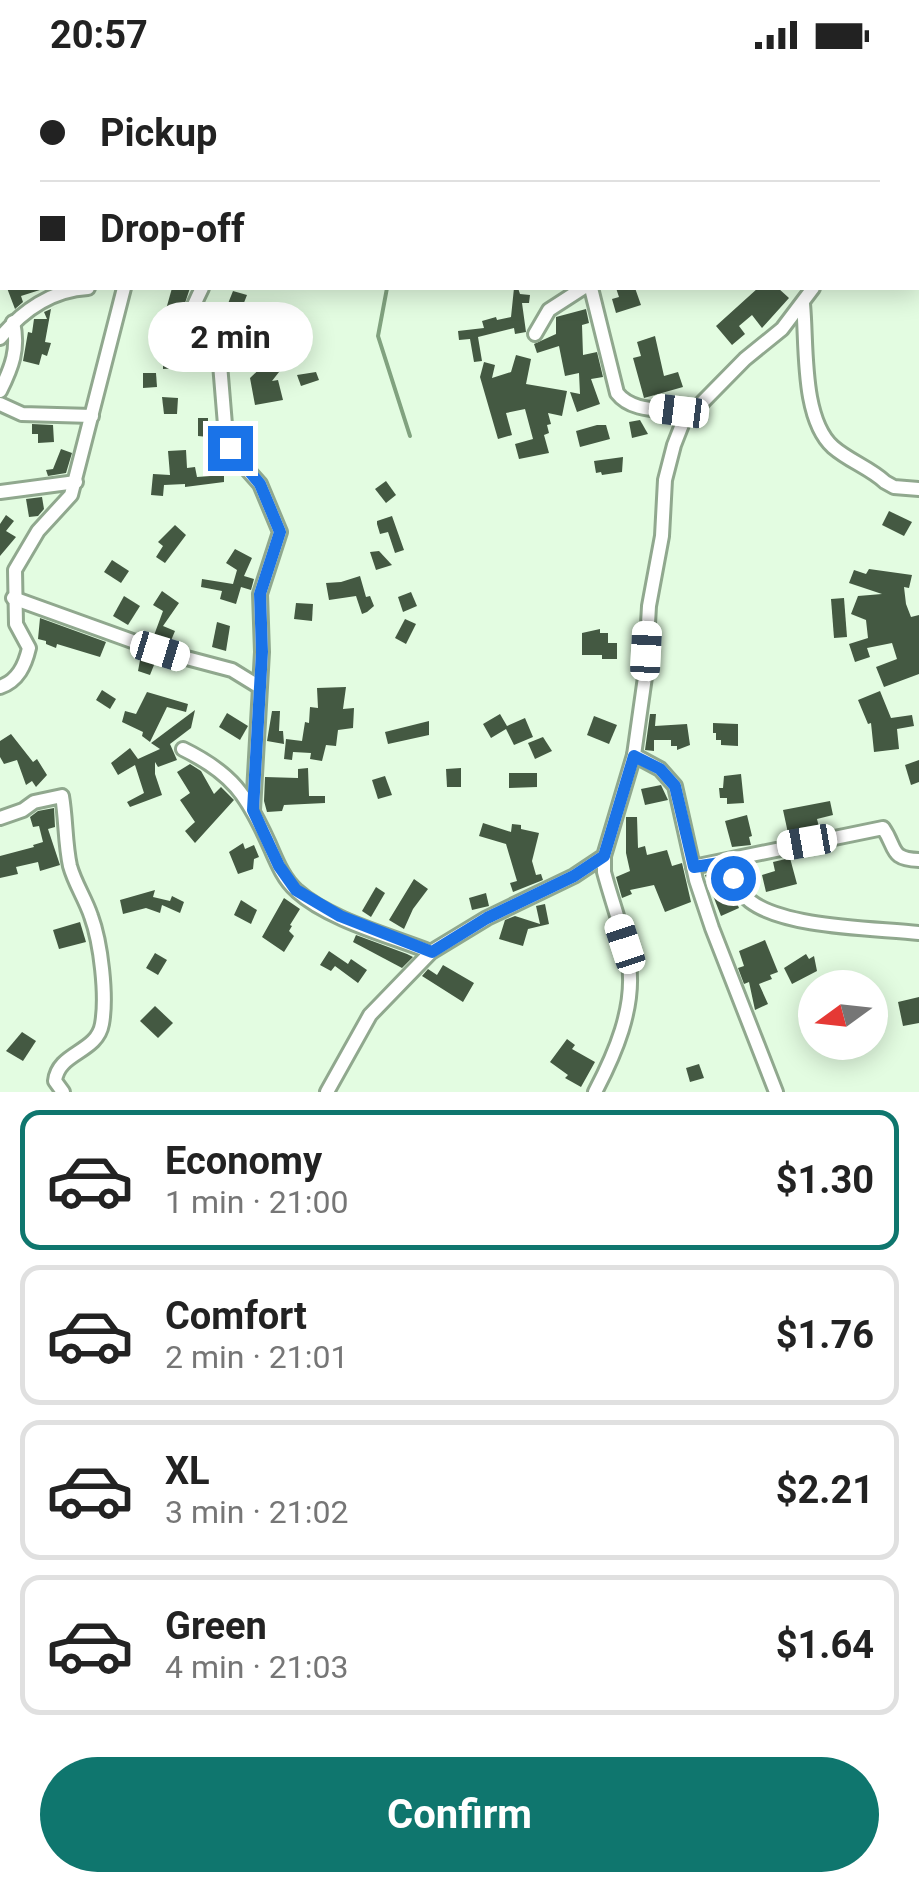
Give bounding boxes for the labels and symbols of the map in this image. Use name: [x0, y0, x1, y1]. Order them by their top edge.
callout: 2 min: [148, 303, 312, 373]
car: [647, 392, 711, 430]
route end: [208, 426, 253, 471]
car: [629, 620, 663, 682]
car: [127, 628, 193, 674]
car: [775, 822, 839, 862]
route start: [711, 856, 756, 901]
car: [601, 911, 649, 977]
north arrow: [798, 970, 888, 1060]

